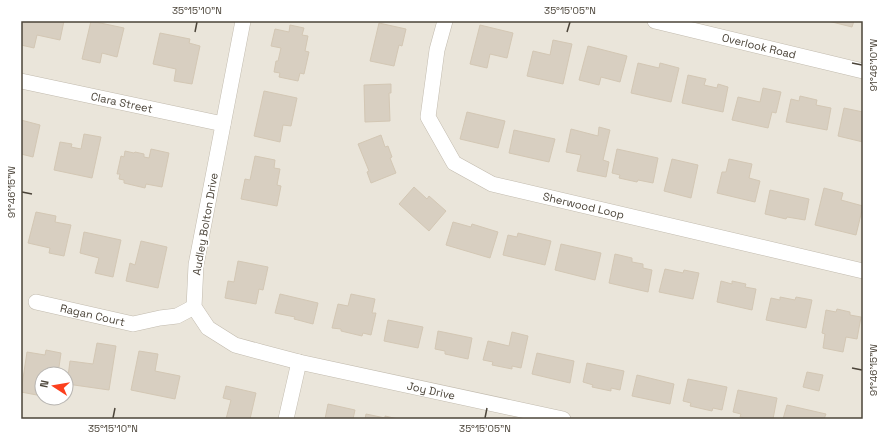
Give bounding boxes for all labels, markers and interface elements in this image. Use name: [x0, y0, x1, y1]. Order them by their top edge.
text: 35°15'10"N: [172, 4, 222, 17]
text: 35°15'05"N: [544, 4, 596, 17]
street label: Overlook Road: [721, 30, 798, 62]
text: 91°46'10"W: [867, 38, 880, 91]
street label: Clara Street: [90, 89, 154, 116]
text: 91°46'15"W: [5, 166, 18, 218]
street label: Audley Bolton Drive: [189, 172, 221, 276]
street label: Sherwood Loop: [542, 189, 626, 222]
street label: Ragan Court: [59, 301, 126, 329]
text: 91°46'15"W: [867, 344, 880, 396]
north arrow: [34, 366, 74, 406]
street label: Joy Drive: [406, 378, 456, 403]
text: N: [37, 379, 52, 389]
text: 35°15'10"N: [88, 422, 138, 435]
text: 35°15'05"N: [459, 422, 511, 435]

